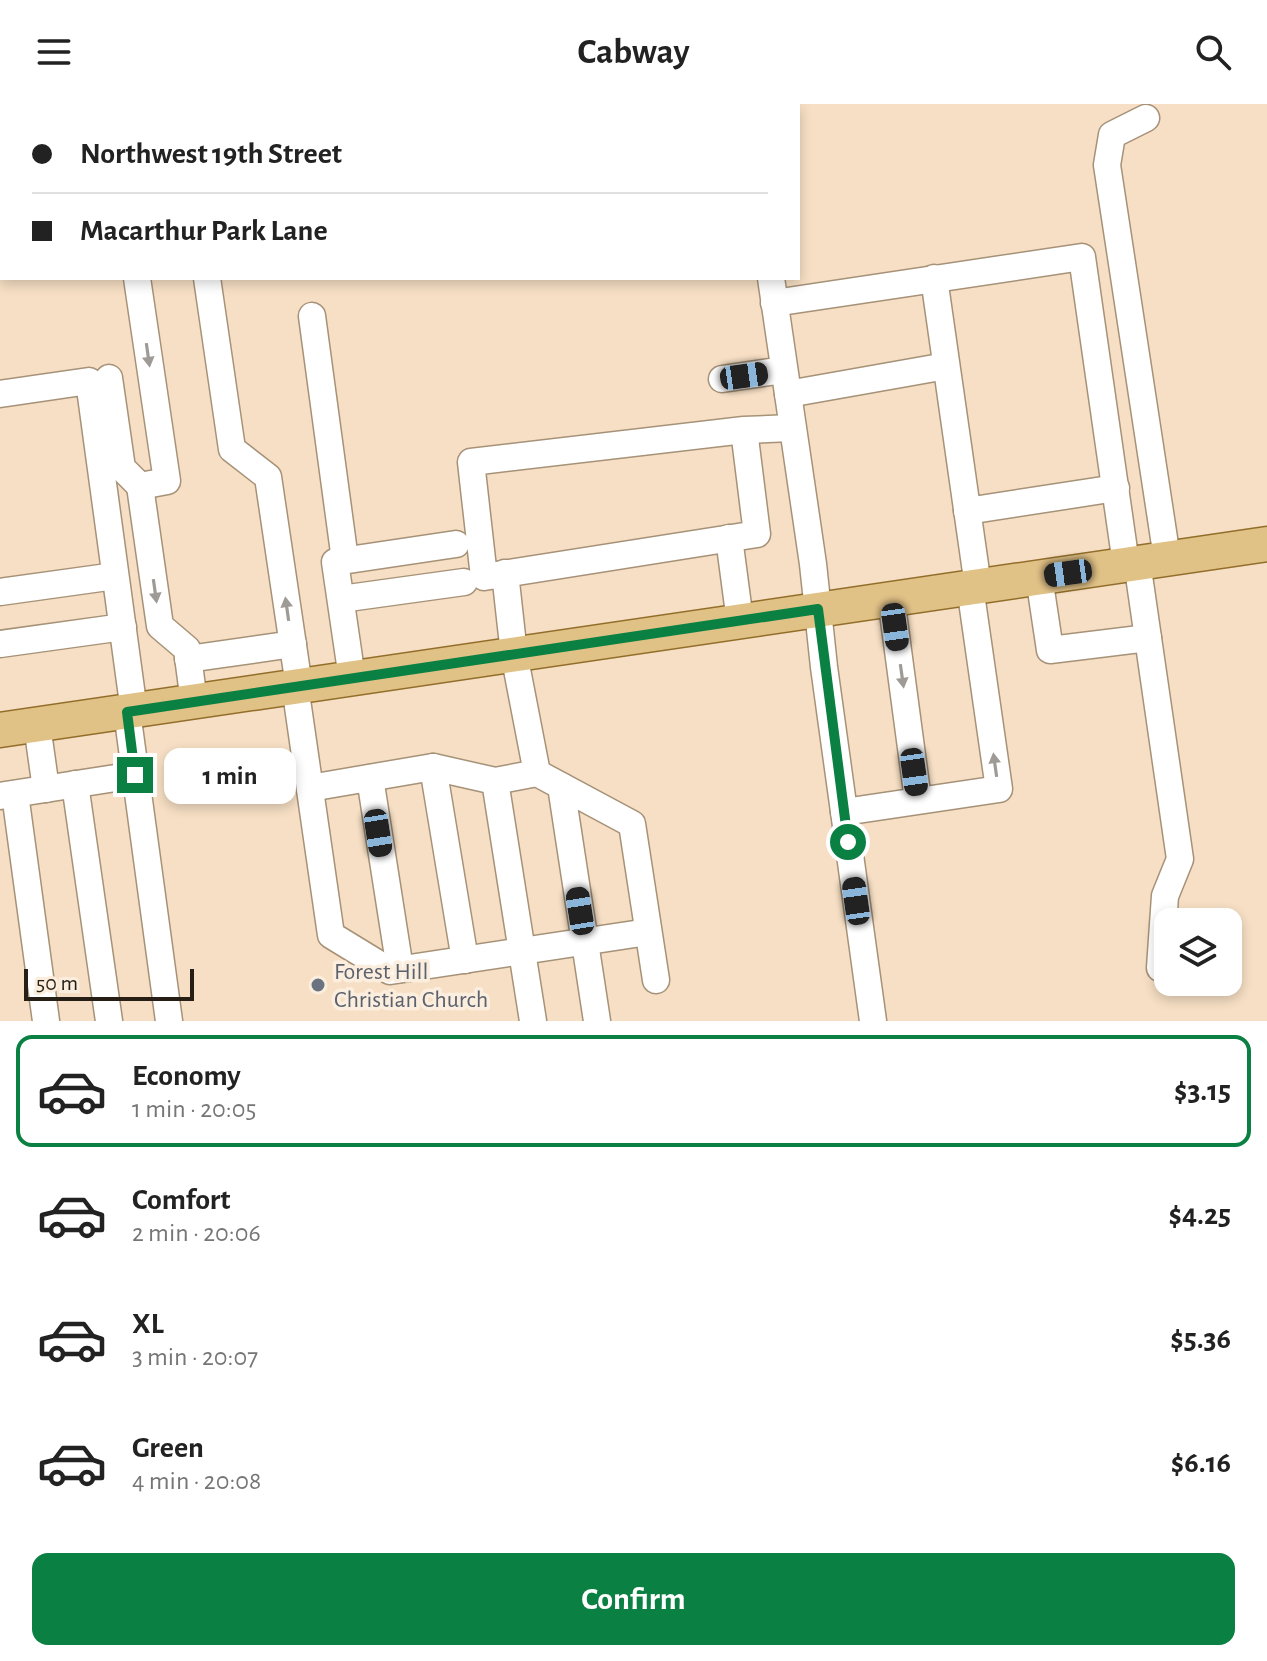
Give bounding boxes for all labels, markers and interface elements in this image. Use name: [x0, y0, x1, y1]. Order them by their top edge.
icon: menu: [32, 30, 76, 74]
icon: search: [1191, 30, 1235, 74]
text: Cabway: [577, 34, 690, 70]
text: Northwest 19th Street: [80, 139, 342, 169]
text: Macarthur Park Lane: [80, 216, 328, 246]
one-way arrow: [142, 343, 155, 368]
car: [719, 361, 769, 391]
car: [1043, 558, 1093, 588]
one-way arrow: [149, 578, 162, 603]
one-way arrow: [280, 596, 293, 621]
car: [880, 602, 910, 652]
one-way arrow: [895, 663, 908, 688]
callout: 1 min: [163, 747, 295, 803]
car: [899, 747, 929, 797]
one-way arrow: [989, 752, 1002, 777]
route end: [117, 757, 153, 793]
text: 1 min: [203, 763, 257, 789]
car: [362, 807, 394, 859]
route start: [830, 824, 866, 860]
car: [841, 876, 871, 926]
car: [564, 885, 596, 937]
map controls: [1154, 908, 1242, 996]
button: layers: [1154, 908, 1242, 996]
place label: Forest Hill Christian Church: [334, 960, 488, 1012]
scale bar: [24, 965, 194, 1001]
text: 50 m: [36, 972, 78, 994]
marker: Forest Hill Christian Church: [309, 976, 327, 994]
icon: car: [36, 1055, 108, 1127]
text: Economy: [132, 1061, 241, 1091]
text: $3.15: [1174, 1076, 1231, 1106]
text: 1 min · 20:05: [132, 1096, 256, 1122]
icon: car: [36, 1179, 108, 1251]
text: Comfort: [132, 1185, 231, 1215]
text: $4.25: [1168, 1200, 1231, 1230]
text: 2 min · 20:06: [132, 1220, 261, 1246]
icon: car: [36, 1303, 108, 1375]
text: XL: [132, 1309, 164, 1339]
text: $5.36: [1170, 1324, 1231, 1354]
text: 3 min · 20:07: [132, 1344, 258, 1370]
icon: car: [36, 1427, 108, 1499]
text: Green: [132, 1433, 204, 1463]
text: $6.16: [1171, 1448, 1231, 1478]
text: 4 min · 20:08: [132, 1468, 261, 1494]
button: Confirm: [32, 1553, 1235, 1645]

